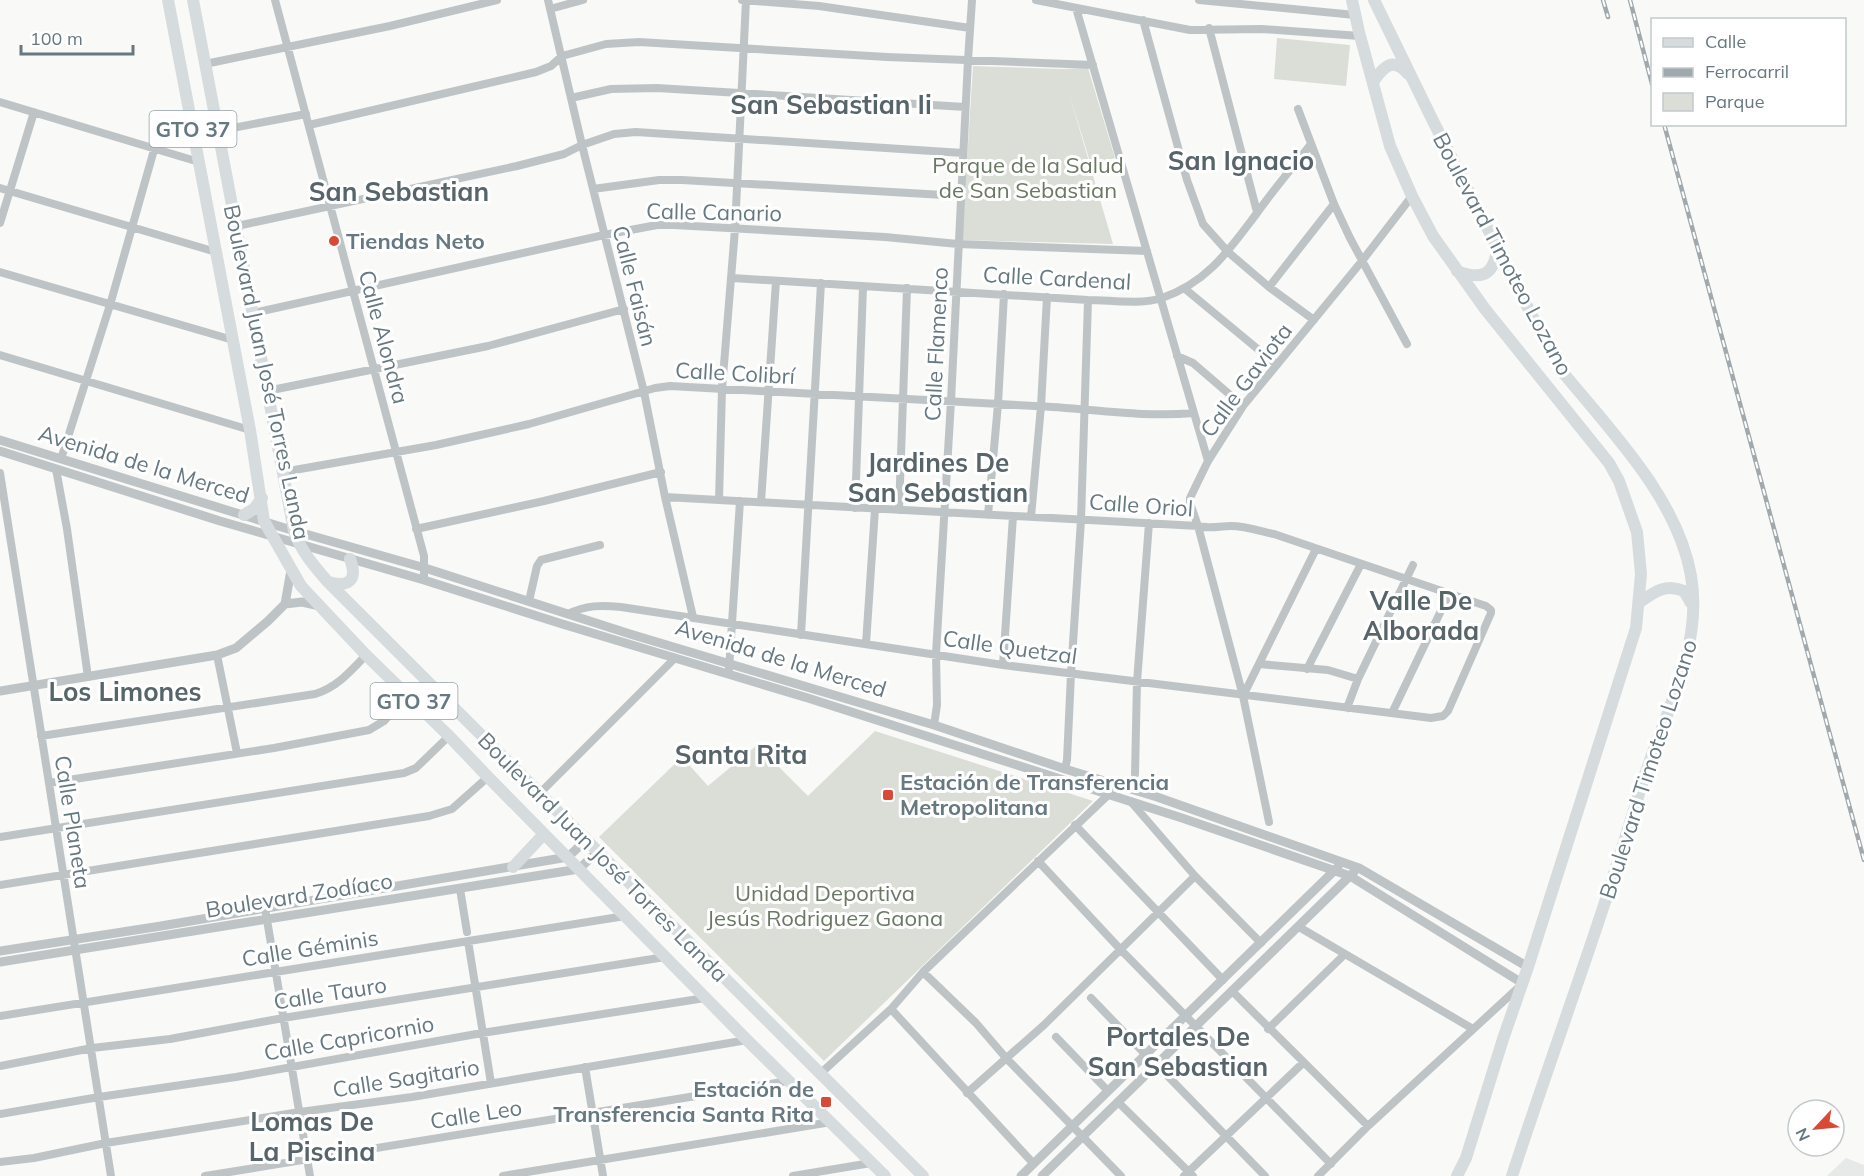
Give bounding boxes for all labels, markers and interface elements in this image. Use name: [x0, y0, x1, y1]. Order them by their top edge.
scale bar: [21, 18, 134, 56]
legend: [1651, 18, 1846, 126]
text: 100 m: [30, 27, 83, 50]
text: Calle: [1705, 30, 1746, 53]
text: Ferrocarril: [1705, 60, 1789, 83]
district label: San Sebastian Ii: [730, 88, 932, 121]
text: Parque: [1705, 90, 1764, 113]
road number: GTO 37: [150, 111, 236, 147]
street label: Boulevard Timoteo Lozano: [1427, 128, 1579, 380]
district label: San Ignacio: [1168, 144, 1314, 177]
park label: Parque de la Salud de San Sebastian: [932, 151, 1124, 204]
district label: San Sebastian: [309, 175, 489, 208]
street label: Calle Canario: [646, 197, 782, 227]
street label: Boulevard Juan José Torres Landa: [218, 202, 316, 542]
street label: Calle Faisán: [606, 223, 664, 349]
place label: Tiendas Neto: [346, 227, 485, 255]
marker: Tiendas Neto: [327, 234, 341, 248]
street label: Calle Cardenal: [982, 260, 1132, 296]
street label: Calle Flamenco: [918, 266, 954, 422]
street label: Calle Alondra: [353, 267, 415, 407]
street label: Calle Gaviota: [1194, 317, 1298, 443]
street label: Calle Colibrí: [674, 356, 797, 390]
street label: Avenida de la Merced: [35, 419, 253, 509]
district label: Jardines De San Sebastian: [848, 446, 1028, 509]
street label: Calle Oriol: [1088, 487, 1194, 523]
district label: Valle De Alborada: [1363, 584, 1479, 647]
street label: Avenida de la Merced: [672, 613, 890, 703]
street label: Calle Quetzal: [941, 624, 1079, 670]
street label: Boulevard Timoteo Lozano: [1593, 636, 1703, 902]
district label: Los Limones: [48, 675, 202, 708]
road number: GTO 37: [370, 683, 458, 719]
street label: Boulevard Juan José Torres Landa: [472, 726, 734, 988]
district label: Santa Rita: [675, 738, 807, 771]
street label: Calle Planeta: [49, 753, 97, 891]
place label: Estación de Transferencia Metropolitana: [900, 768, 1169, 821]
marker: Estación de Transferencia Metropolitana: [881, 788, 895, 802]
street label: Boulevard Zodíaco: [203, 866, 395, 924]
park label: Unidad Deportiva Jesús Rodriguez Gaona: [707, 879, 943, 932]
street label: Calle Géminis: [240, 923, 380, 973]
street label: Calle Tauro: [272, 970, 388, 1016]
street label: Calle Capricornio: [262, 1009, 436, 1067]
district label: Portales De San Sebastian: [1088, 1020, 1268, 1083]
street label: Calle Sagitario: [331, 1053, 481, 1103]
place label: Estación de Transferencia Santa Rita: [553, 1075, 814, 1128]
street label: Calle Leo: [428, 1093, 524, 1135]
marker: Estación de Transferencia Santa Rita: [819, 1095, 833, 1109]
north arrow: [1786, 1098, 1846, 1158]
district label: Lomas De La Piscina: [249, 1105, 375, 1168]
text: N: [1791, 1125, 1814, 1144]

